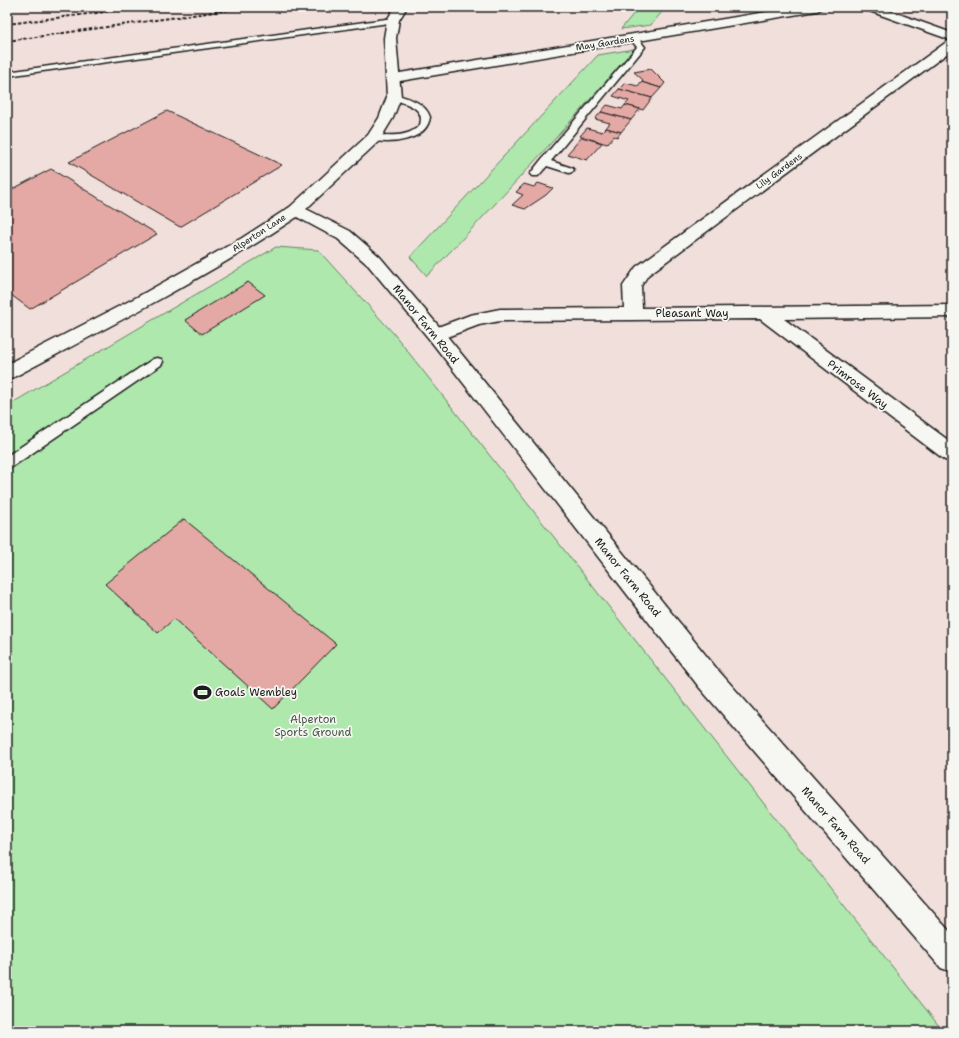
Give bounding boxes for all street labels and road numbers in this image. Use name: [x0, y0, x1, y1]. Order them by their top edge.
street label: May Gardens: [575, 32, 635, 54]
street label: Lily Gardens: [753, 150, 805, 192]
street label: Alperton Lane: [230, 211, 288, 255]
street label: Manor Farm Road: [389, 282, 462, 367]
street label: Pleasant Way: [655, 306, 729, 321]
street label: Primrose Way: [824, 356, 891, 412]
street label: Manor Farm Road: [591, 535, 664, 620]
street label: Manor Farm Road: [798, 784, 873, 867]

